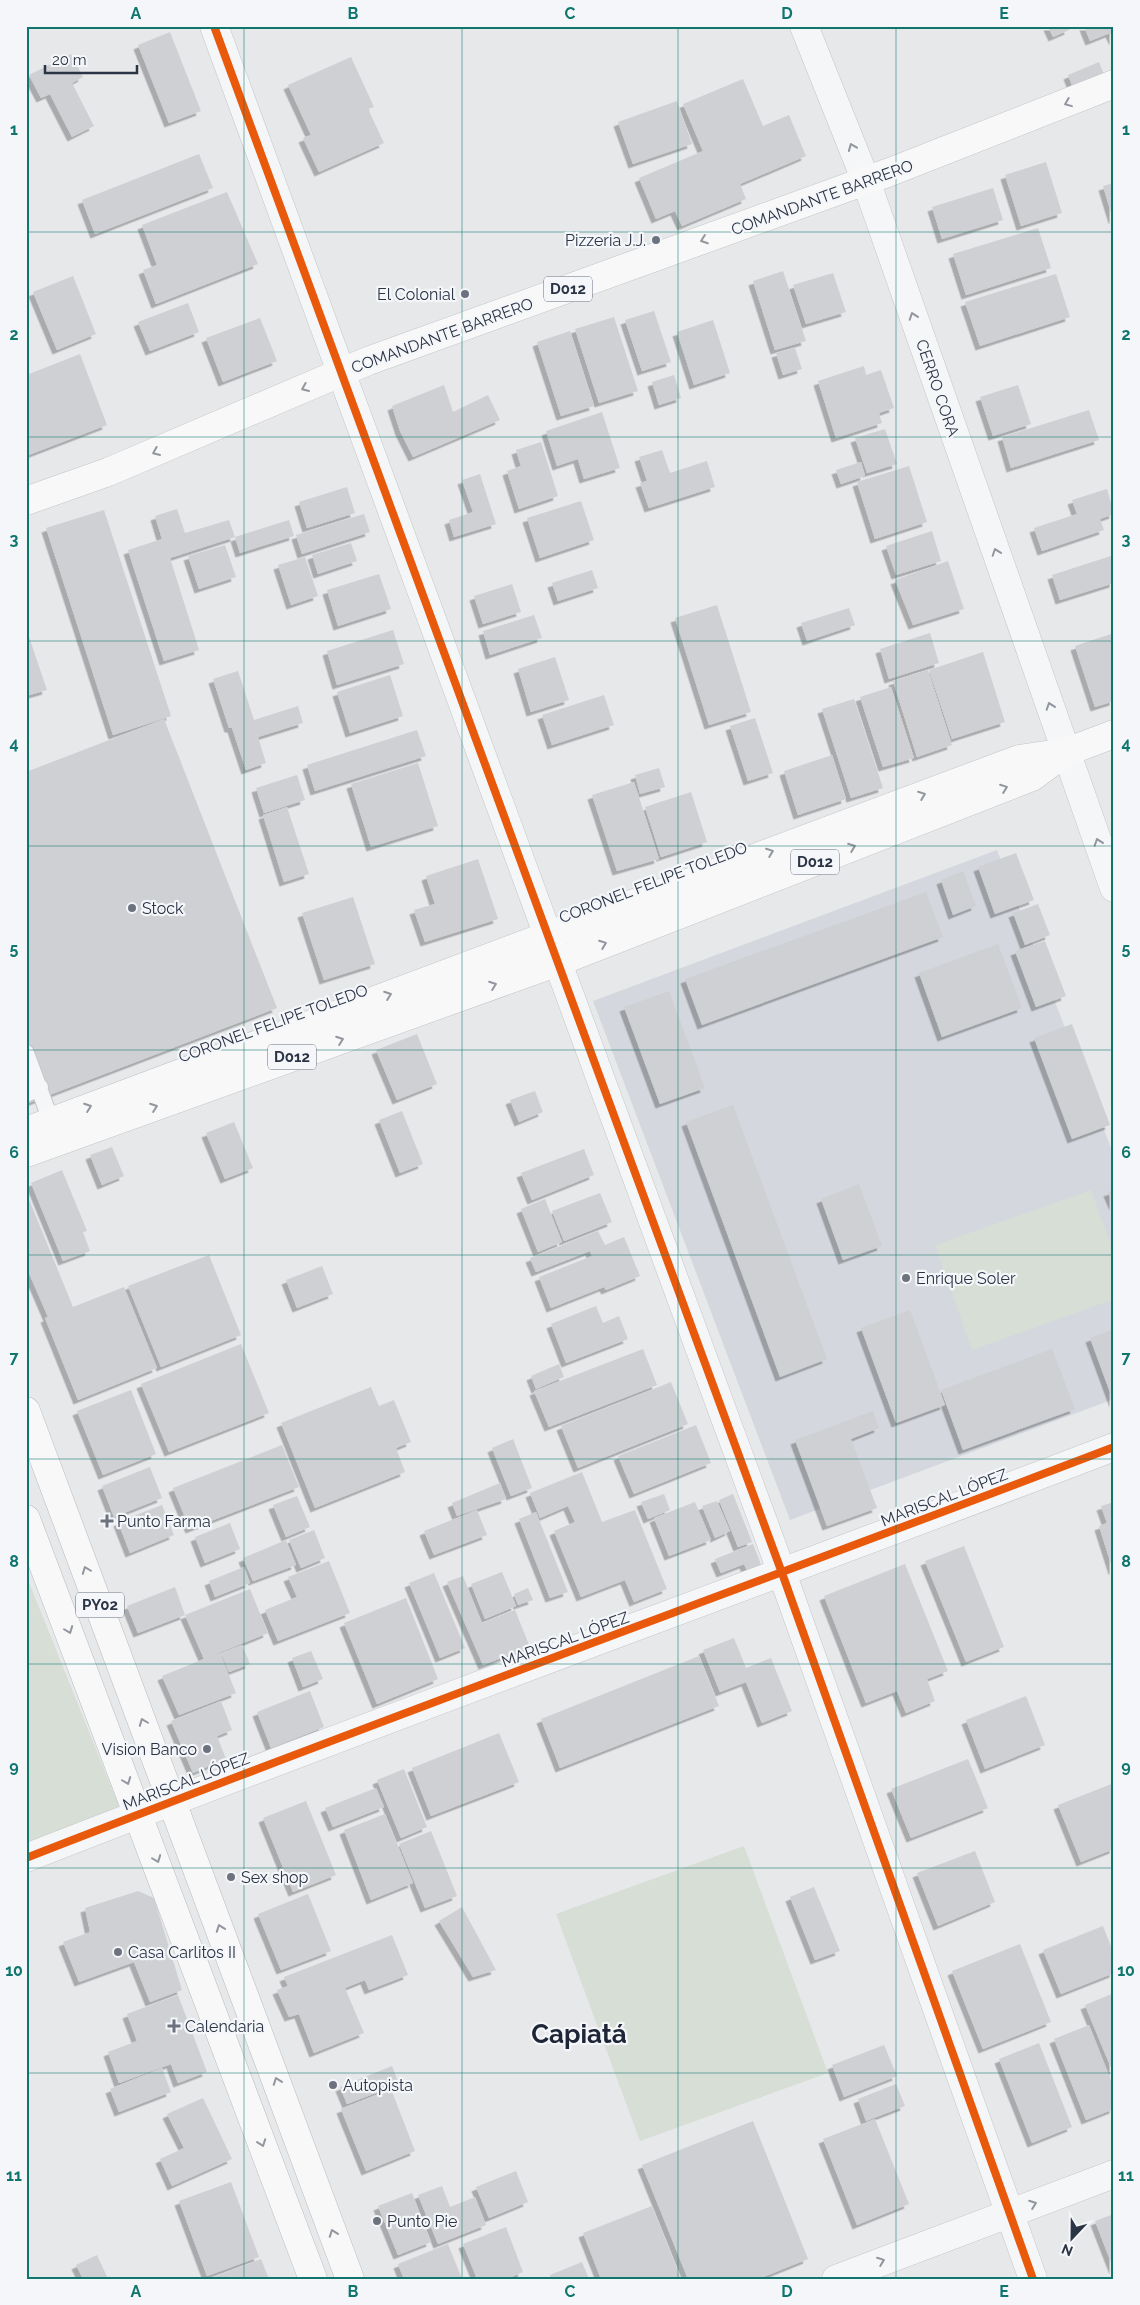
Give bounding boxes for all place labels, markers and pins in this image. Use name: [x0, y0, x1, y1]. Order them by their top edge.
place label: Pizzeria J.J.: [565, 231, 646, 250]
marker: Pizzeria J.J.: [650, 234, 662, 246]
place label: El Colonial: [377, 285, 456, 304]
marker: El Colonial: [459, 288, 471, 300]
place label: Stock: [142, 899, 184, 918]
marker: Stock: [126, 902, 138, 914]
place label: Enrique Soler: [916, 1269, 1016, 1288]
marker: Enrique Soler: [900, 1272, 912, 1284]
place label: Punto Farma: [117, 1512, 211, 1531]
marker: Punto Farma: [101, 1515, 113, 1527]
place label: Vision Banco: [102, 1740, 197, 1759]
marker: Vision Banco: [201, 1743, 213, 1755]
place label: Sex shop: [241, 1868, 309, 1887]
marker: Sex shop: [225, 1871, 237, 1883]
place label: Casa Carlitos II: [128, 1943, 236, 1962]
marker: Casa Carlitos II: [112, 1946, 124, 1958]
place label: Calendaria: [185, 2017, 264, 2036]
marker: Calendaria: [167, 2019, 181, 2033]
place label: Autopista: [343, 2076, 413, 2095]
marker: Autopista: [327, 2079, 339, 2091]
place label: Punto Pie: [387, 2212, 457, 2231]
marker: Punto Pie: [371, 2215, 383, 2227]

